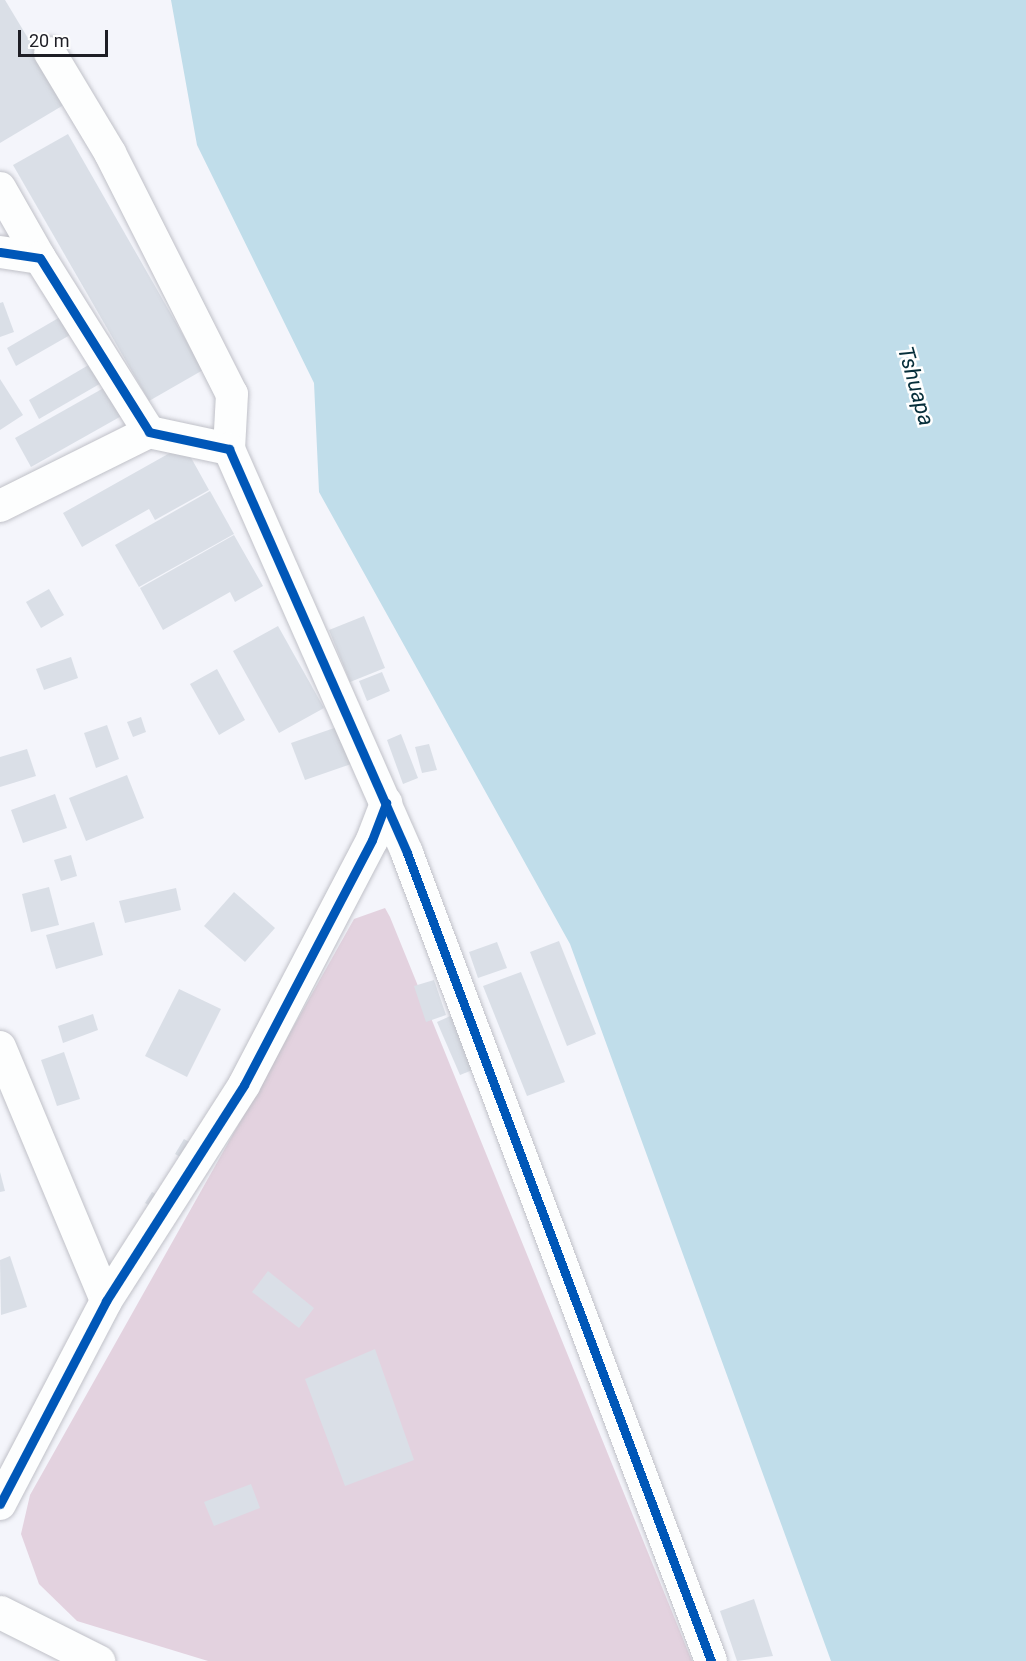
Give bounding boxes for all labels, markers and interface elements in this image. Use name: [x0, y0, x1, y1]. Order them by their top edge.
scale bar: [21, 18, 111, 56]
text: 20 m: [29, 30, 69, 51]
water label: Tshuapa: [892, 343, 940, 429]

